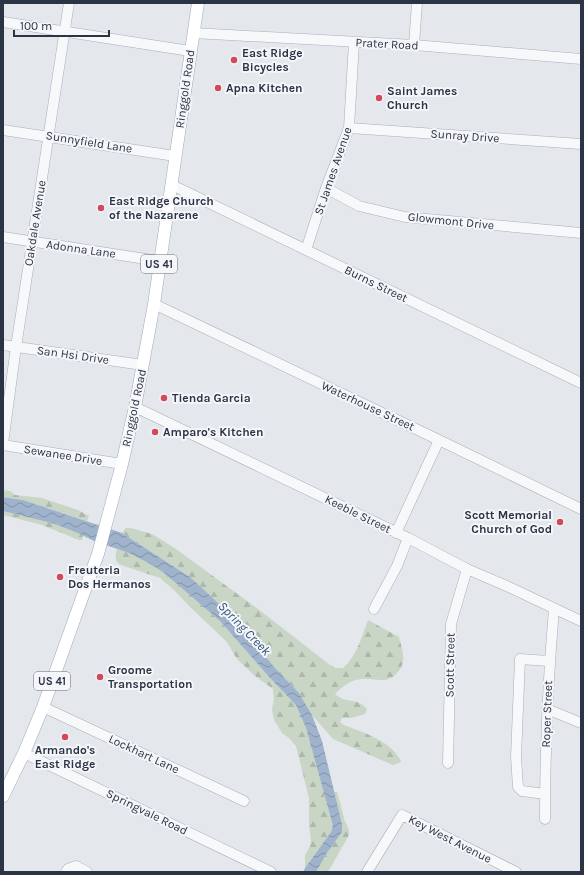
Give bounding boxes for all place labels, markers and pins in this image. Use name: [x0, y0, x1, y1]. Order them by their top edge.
place label: East Ridge Bicycles: [242, 46, 303, 74]
marker: East Ridge Bicycles: [229, 55, 239, 65]
place label: Apna Kitchen: [226, 81, 303, 95]
marker: Apna Kitchen: [213, 83, 223, 93]
place label: Saint James Church: [387, 84, 457, 112]
marker: Saint James Church: [374, 93, 384, 103]
place label: East Ridge Church of the Nazarene: [109, 194, 214, 222]
marker: East Ridge Church of the Nazarene: [96, 203, 106, 213]
place label: Tienda Garcia: [172, 391, 251, 405]
marker: Tienda Garcia: [159, 393, 169, 403]
place label: Amparo's Kitchen: [163, 425, 263, 439]
marker: Amparo's Kitchen: [150, 427, 160, 437]
place label: Scott Memorial Church of God: [464, 508, 552, 536]
marker: Scott Memorial Church of God: [555, 517, 565, 527]
place label: Freuteria Dos Hermanos: [68, 563, 151, 591]
marker: Freuteria Dos Hermanos: [55, 572, 65, 582]
place label: Groome Transportation: [108, 663, 192, 691]
marker: Groome Transportation: [95, 672, 105, 682]
marker: Armando's East Ridge: [60, 732, 70, 742]
place label: Armando's East Ridge: [35, 743, 95, 771]

